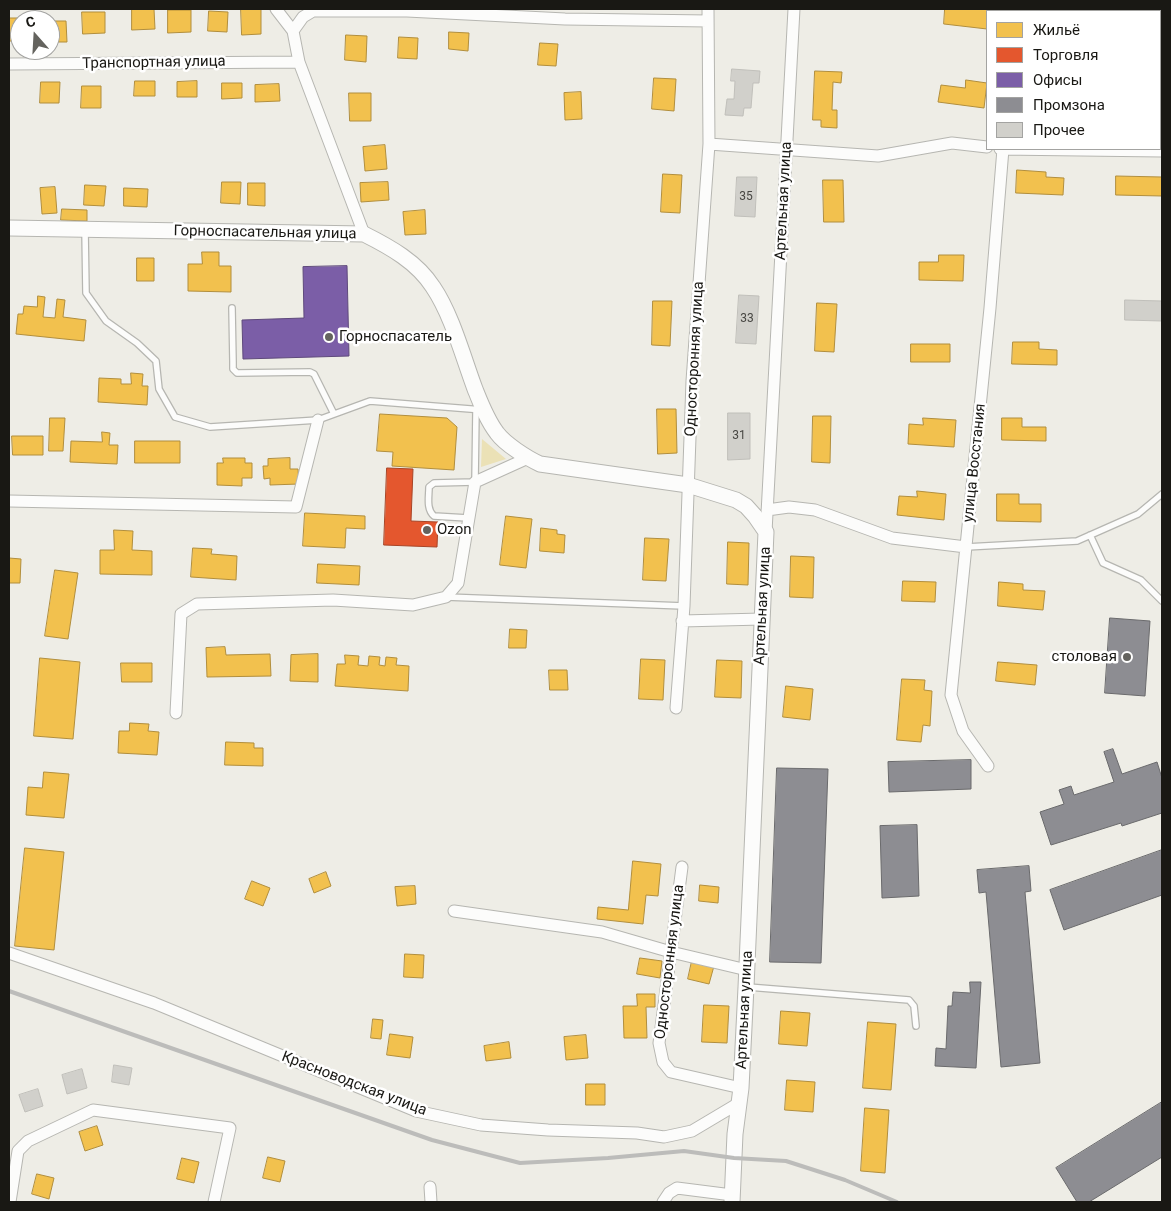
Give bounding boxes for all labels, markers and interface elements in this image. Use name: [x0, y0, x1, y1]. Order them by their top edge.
north arrow: [10, 10, 60, 60]
legend: [986, 10, 1161, 150]
text: С: [23, 13, 37, 31]
text: Жильё: [1033, 21, 1080, 39]
text: Торговля: [1033, 46, 1098, 64]
street label: Транспортная улица: [82, 53, 226, 73]
text: Офисы: [1033, 71, 1082, 89]
text: Промзона: [1033, 96, 1105, 114]
text: Прочее: [1033, 121, 1085, 139]
street label: Артельная улица: [772, 141, 796, 261]
house number: 35: [739, 190, 753, 204]
street label: Горноспасательная улица: [173, 222, 357, 244]
street label: Односторонняя улица: [682, 281, 708, 437]
house number: 33: [740, 312, 754, 326]
place label: Горноспасатель: [339, 328, 452, 346]
marker: Горноспасатель: [323, 331, 335, 343]
street label: улица Восстания: [960, 403, 990, 523]
house number: 31: [732, 429, 746, 443]
place label: Ozon: [437, 521, 471, 539]
marker: Ozon: [421, 524, 433, 536]
street label: Артельная улица: [751, 546, 775, 666]
place label: столовая: [1052, 648, 1117, 666]
marker: столовая: [1121, 651, 1133, 663]
street label: Односторонняя улица: [652, 884, 688, 1040]
street label: Артельная улица: [733, 950, 757, 1070]
street label: Красноводская улица: [279, 1048, 429, 1120]

